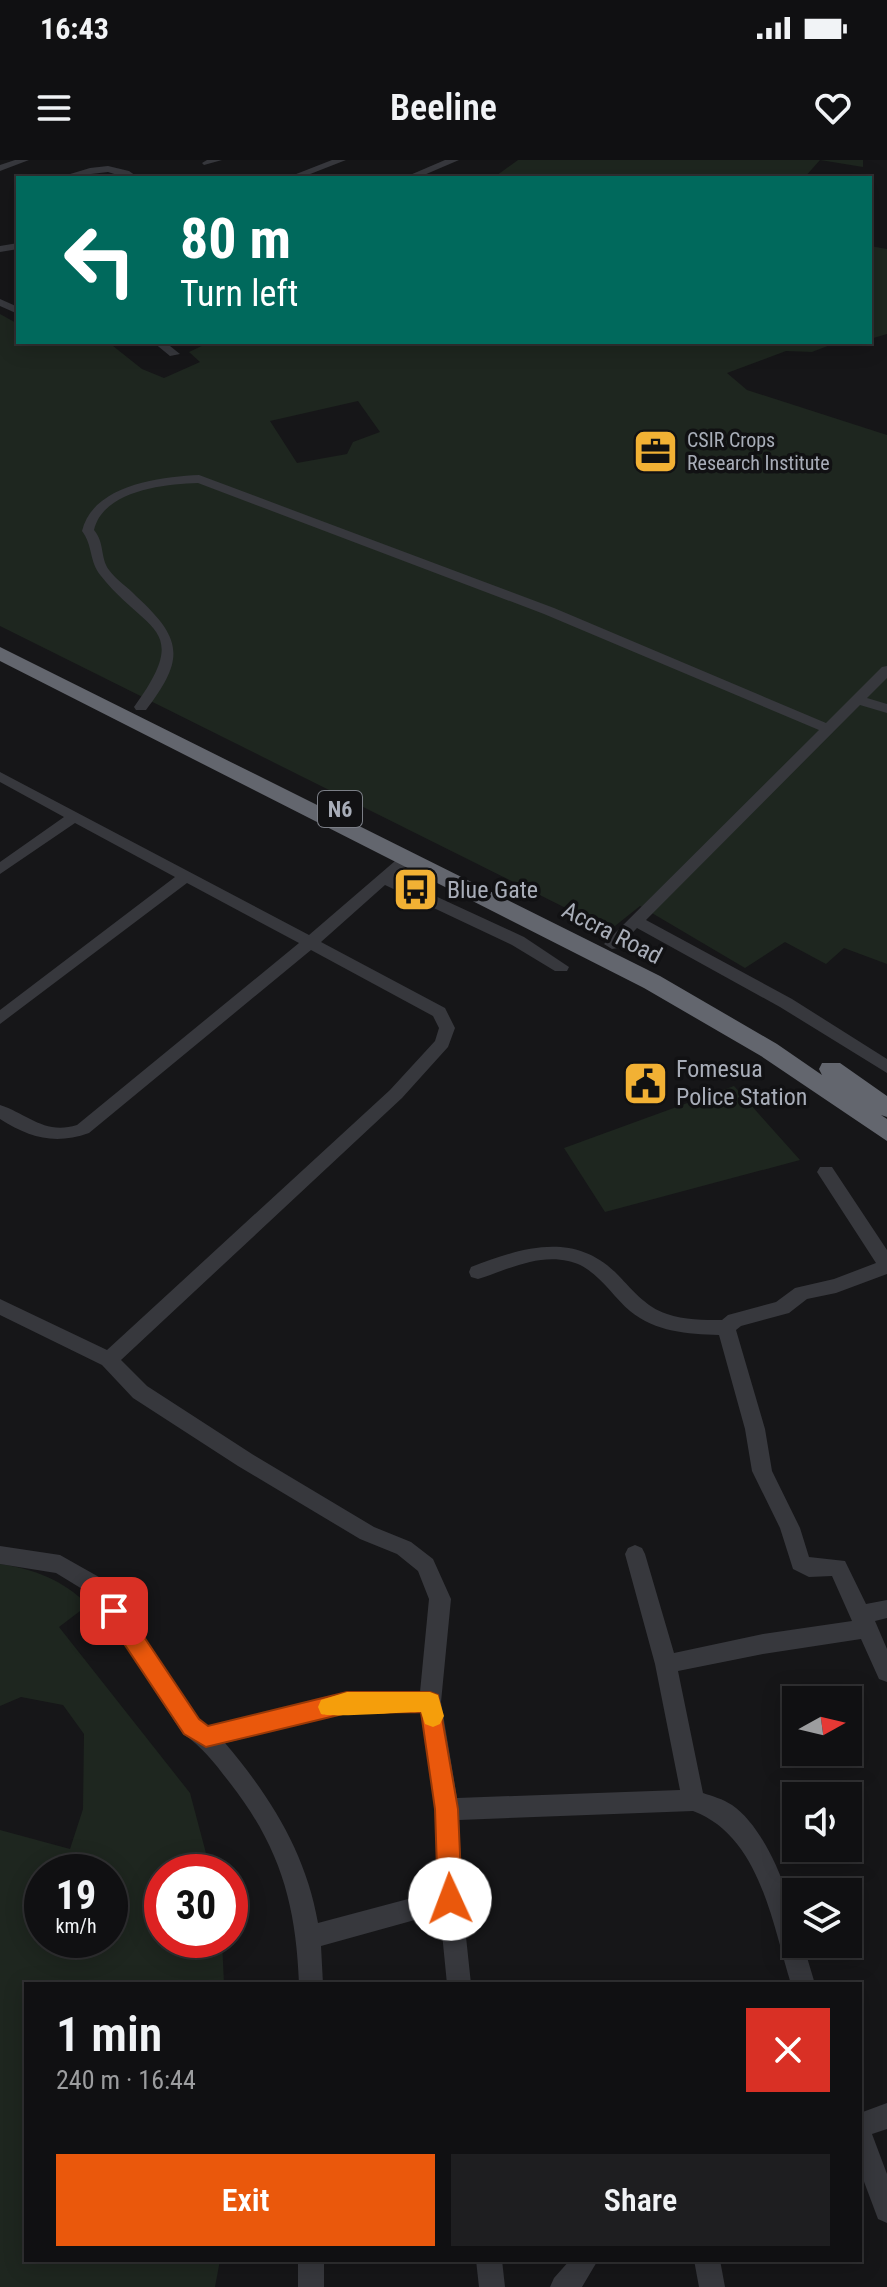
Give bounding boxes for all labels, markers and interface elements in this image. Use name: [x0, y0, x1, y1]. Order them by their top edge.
text: 16:43: [40, 11, 109, 46]
icon: menu: [32, 86, 76, 130]
icon: heart: [811, 86, 855, 130]
text: Beeline: [390, 87, 497, 129]
text: 80 m: [180, 206, 291, 272]
icon: left: [48, 208, 152, 312]
text: Turn left: [180, 273, 298, 315]
office icon: CSIR Crops Research Institute: [632, 428, 680, 476]
place label: CSIR Crops Research Institute: [687, 428, 830, 475]
road number: N6: [318, 791, 362, 827]
bus stop icon: Blue Gate: [392, 866, 440, 914]
place label: Blue Gate: [447, 876, 538, 904]
street label: Accra Road: [558, 896, 666, 970]
place label: Fomesua Police Station: [676, 1055, 807, 1111]
public building icon: Fomesua Police Station: [621, 1059, 669, 1107]
pin: [80, 1577, 148, 1645]
icon: arrive: [92, 1589, 136, 1633]
north arrow: [782, 1686, 862, 1766]
map controls: [782, 1686, 862, 1958]
button: sound: [782, 1782, 862, 1862]
speed limit sign: 30: [144, 1854, 248, 1958]
position arrow: [408, 1857, 492, 1941]
text: 19: [56, 1872, 96, 1919]
button: layers: [782, 1878, 862, 1958]
text: km/h: [55, 1914, 97, 1938]
text: 1 min: [56, 2006, 162, 2063]
button: close: [746, 2008, 830, 2092]
text: 240 m · 16:44: [56, 2065, 196, 2095]
button: Exit: [56, 2154, 435, 2246]
button: Share: [451, 2154, 830, 2246]

